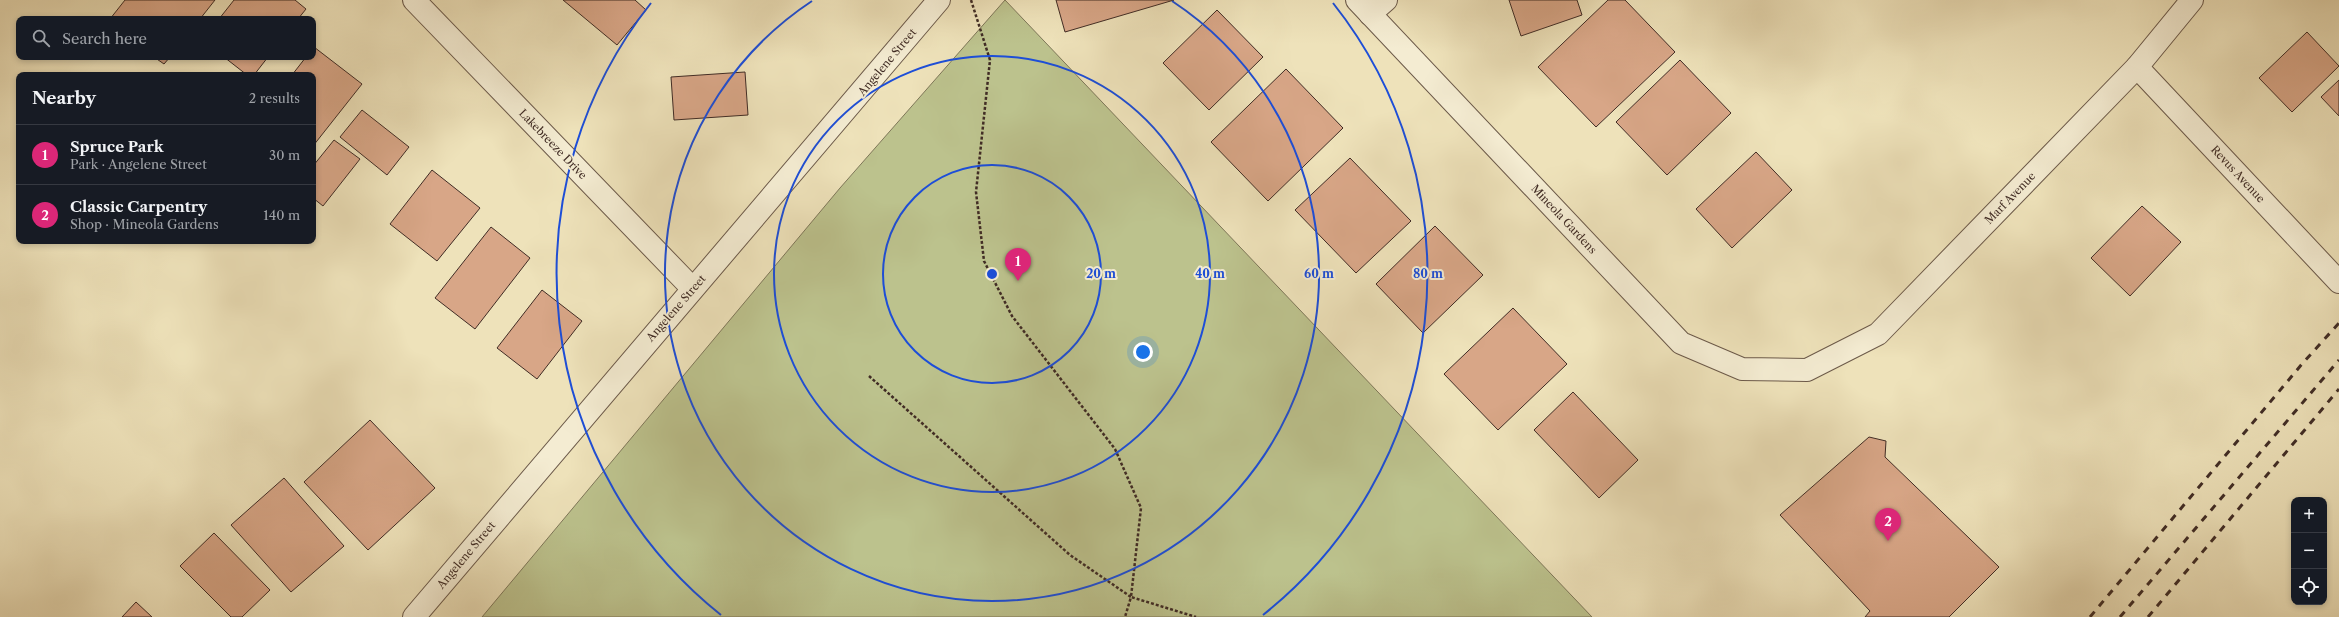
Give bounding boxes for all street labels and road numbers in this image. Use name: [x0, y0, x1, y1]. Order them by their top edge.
street label: Angelene Street: [854, 25, 919, 99]
street label: Lakebreeze Drive: [516, 106, 590, 182]
street label: Revus Avenue: [2208, 143, 2268, 205]
street label: Marf Avenue: [1982, 169, 2038, 227]
street label: Mineola Gardens: [1528, 181, 1600, 257]
street label: Angelene Street: [643, 272, 709, 345]
street label: Angelene Street: [433, 518, 498, 592]

